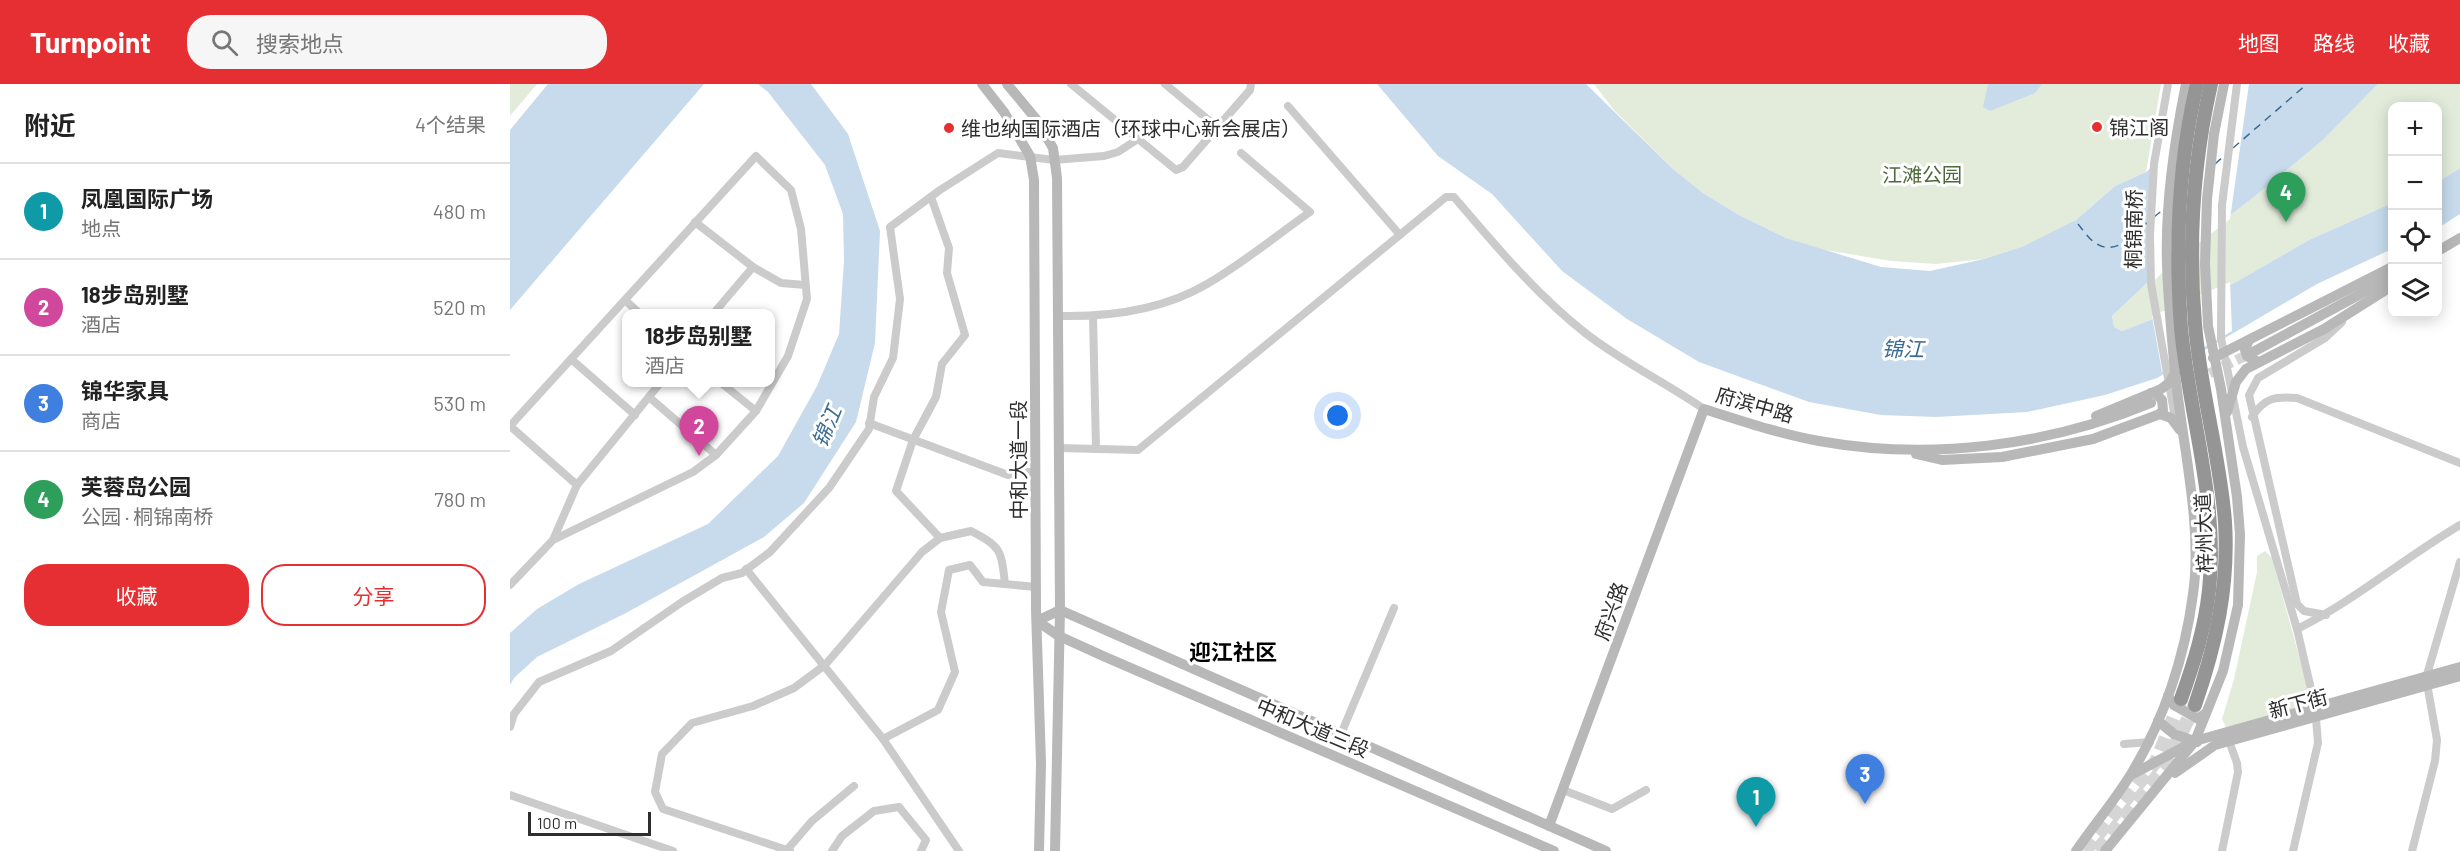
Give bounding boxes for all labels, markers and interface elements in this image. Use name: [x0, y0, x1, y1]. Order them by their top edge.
search box: [187, 15, 607, 69]
text: Turnpoint: [30, 25, 151, 59]
icon: search: [208, 26, 241, 59]
text: 搜索地点: [256, 30, 344, 56]
text: 地图: [2238, 30, 2280, 55]
text: 路线: [2313, 30, 2355, 55]
text: 收藏: [2388, 30, 2430, 55]
map controls: [2388, 102, 2442, 318]
button: +: [2388, 102, 2442, 156]
text: 附近: [24, 109, 76, 140]
text: 4个结果: [415, 112, 486, 136]
place label: 锦江阁: [2109, 115, 2169, 139]
place label: 维也纳国际酒店（环球中心新会展店）: [961, 116, 1301, 140]
marker: 锦江阁: [2090, 120, 2104, 134]
marker: 维也纳国际酒店（环球中心新会展店）: [942, 121, 956, 135]
button: −: [2388, 156, 2442, 210]
park label: 江滩公园: [1882, 162, 1962, 186]
pin: 4: [2266, 172, 2306, 222]
text: 凤凰国际广场: [81, 185, 213, 211]
street label: 桐锦南桥: [2120, 189, 2146, 269]
text: 1: [40, 199, 47, 223]
text: 480 m: [433, 199, 486, 223]
button: locate: [2388, 210, 2442, 264]
text: 地点: [81, 216, 121, 240]
button: layers: [2388, 264, 2442, 318]
text: 18步岛别墅: [81, 281, 189, 307]
text: 2: [38, 295, 49, 319]
text: 520 m: [433, 295, 486, 319]
popup: [622, 309, 775, 387]
text: 酒店: [81, 312, 121, 336]
text: 18步岛别墅: [645, 322, 752, 348]
water label: 锦江: [1882, 335, 1926, 361]
text: 酒店: [645, 353, 685, 377]
text: 锦华家具: [81, 377, 169, 403]
street label: 府滨中路: [1713, 381, 1797, 427]
text: 3: [38, 391, 49, 415]
text: 530 m: [434, 391, 486, 415]
water label: 锦江: [806, 400, 846, 450]
street label: 中和大道一段: [1006, 400, 1030, 520]
your location: [1323, 401, 1352, 430]
pin: 2: [680, 406, 718, 456]
text: 商店: [81, 408, 121, 432]
text: 芙蓉岛公园: [81, 473, 191, 499]
text: 4: [37, 487, 50, 511]
text: 780 m: [434, 487, 486, 511]
street label: 梓州大道: [2190, 493, 2216, 573]
text: 公园 · 桐锦南桥: [81, 504, 213, 528]
button: 收藏: [24, 564, 249, 626]
button: 分享: [261, 564, 486, 626]
street label: 府兴路: [1588, 579, 1632, 643]
district label: 迎江社区: [1189, 638, 1277, 664]
street label: 新下街: [2266, 684, 2330, 722]
street label: 中和大道三段: [1253, 693, 1373, 761]
pin: 3: [1846, 754, 1884, 804]
pin: 1: [1736, 778, 1776, 827]
scale bar: [528, 809, 651, 836]
text: 100 m: [537, 813, 577, 832]

